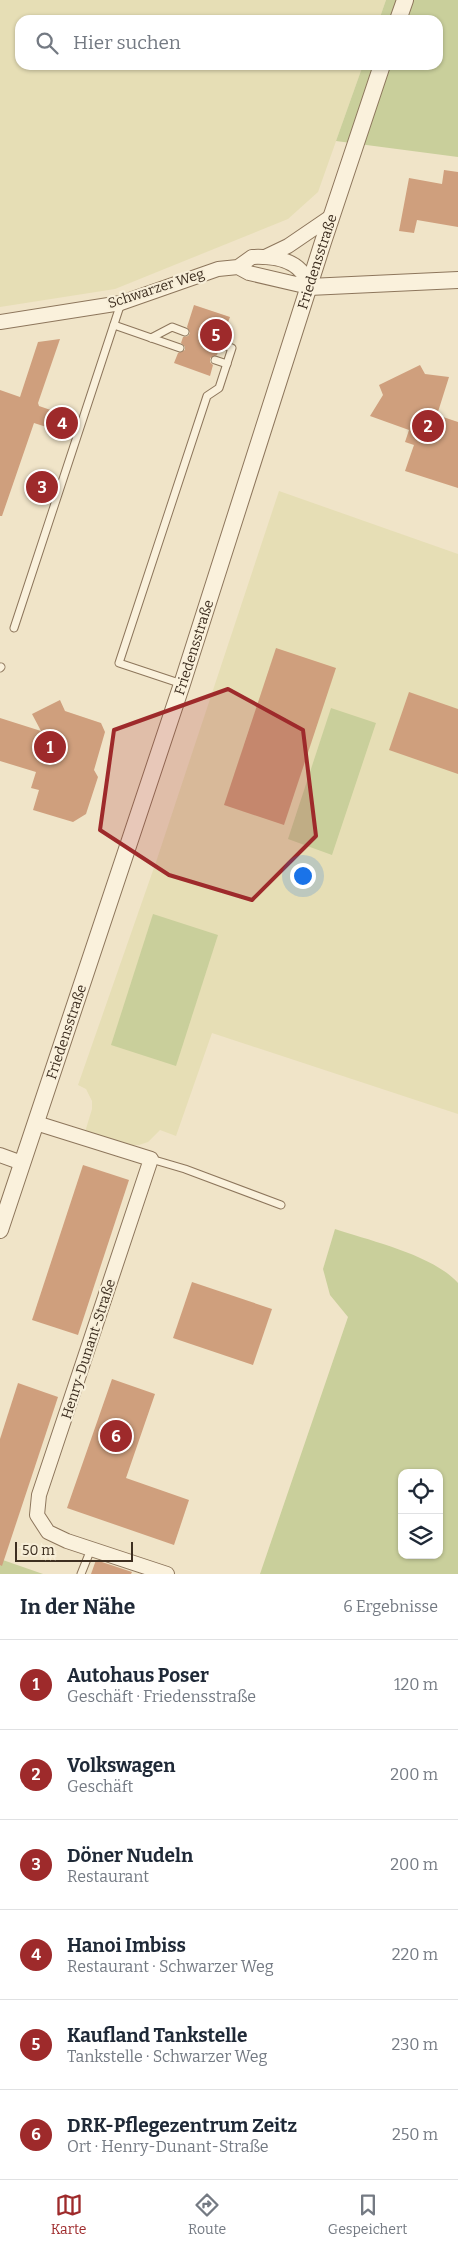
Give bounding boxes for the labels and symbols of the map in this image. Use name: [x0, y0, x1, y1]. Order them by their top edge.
street label: Friedensstraße: [294, 212, 341, 311]
street label: Schwarzer Weg: [106, 265, 207, 312]
pin: 5: [200, 316, 232, 354]
pin: 4: [46, 404, 78, 442]
pin: 2: [412, 407, 444, 445]
pin: 3: [26, 468, 58, 506]
street label: Friedensstraße: [171, 598, 217, 697]
pin: 1: [34, 728, 66, 766]
your location: [290, 863, 316, 889]
street label: Friedensstraße: [43, 982, 90, 1082]
street label: Henry-Dunant-Straße: [58, 1277, 119, 1421]
pin: 6: [100, 1417, 132, 1455]
scale bar: [15, 1539, 132, 1562]

